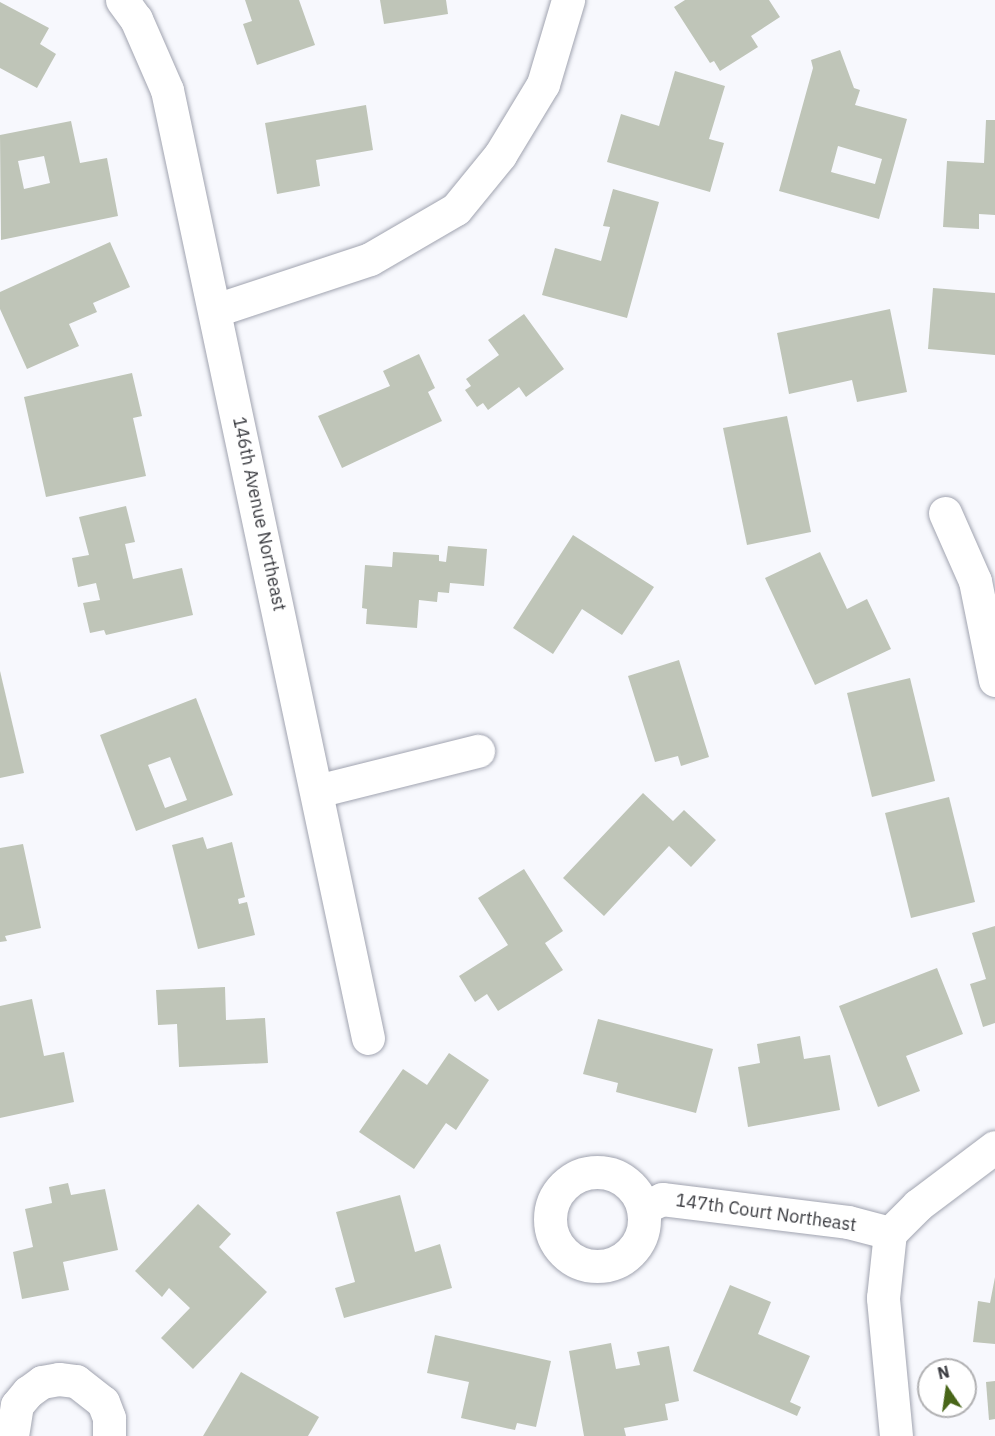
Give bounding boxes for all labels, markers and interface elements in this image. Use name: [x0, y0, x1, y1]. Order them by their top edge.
street label: 146th Avenue Northeast: [228, 415, 290, 613]
street label: 147th Court Northeast: [674, 1190, 858, 1236]
north arrow: [917, 1358, 977, 1418]
text: N: [936, 1361, 951, 1383]

